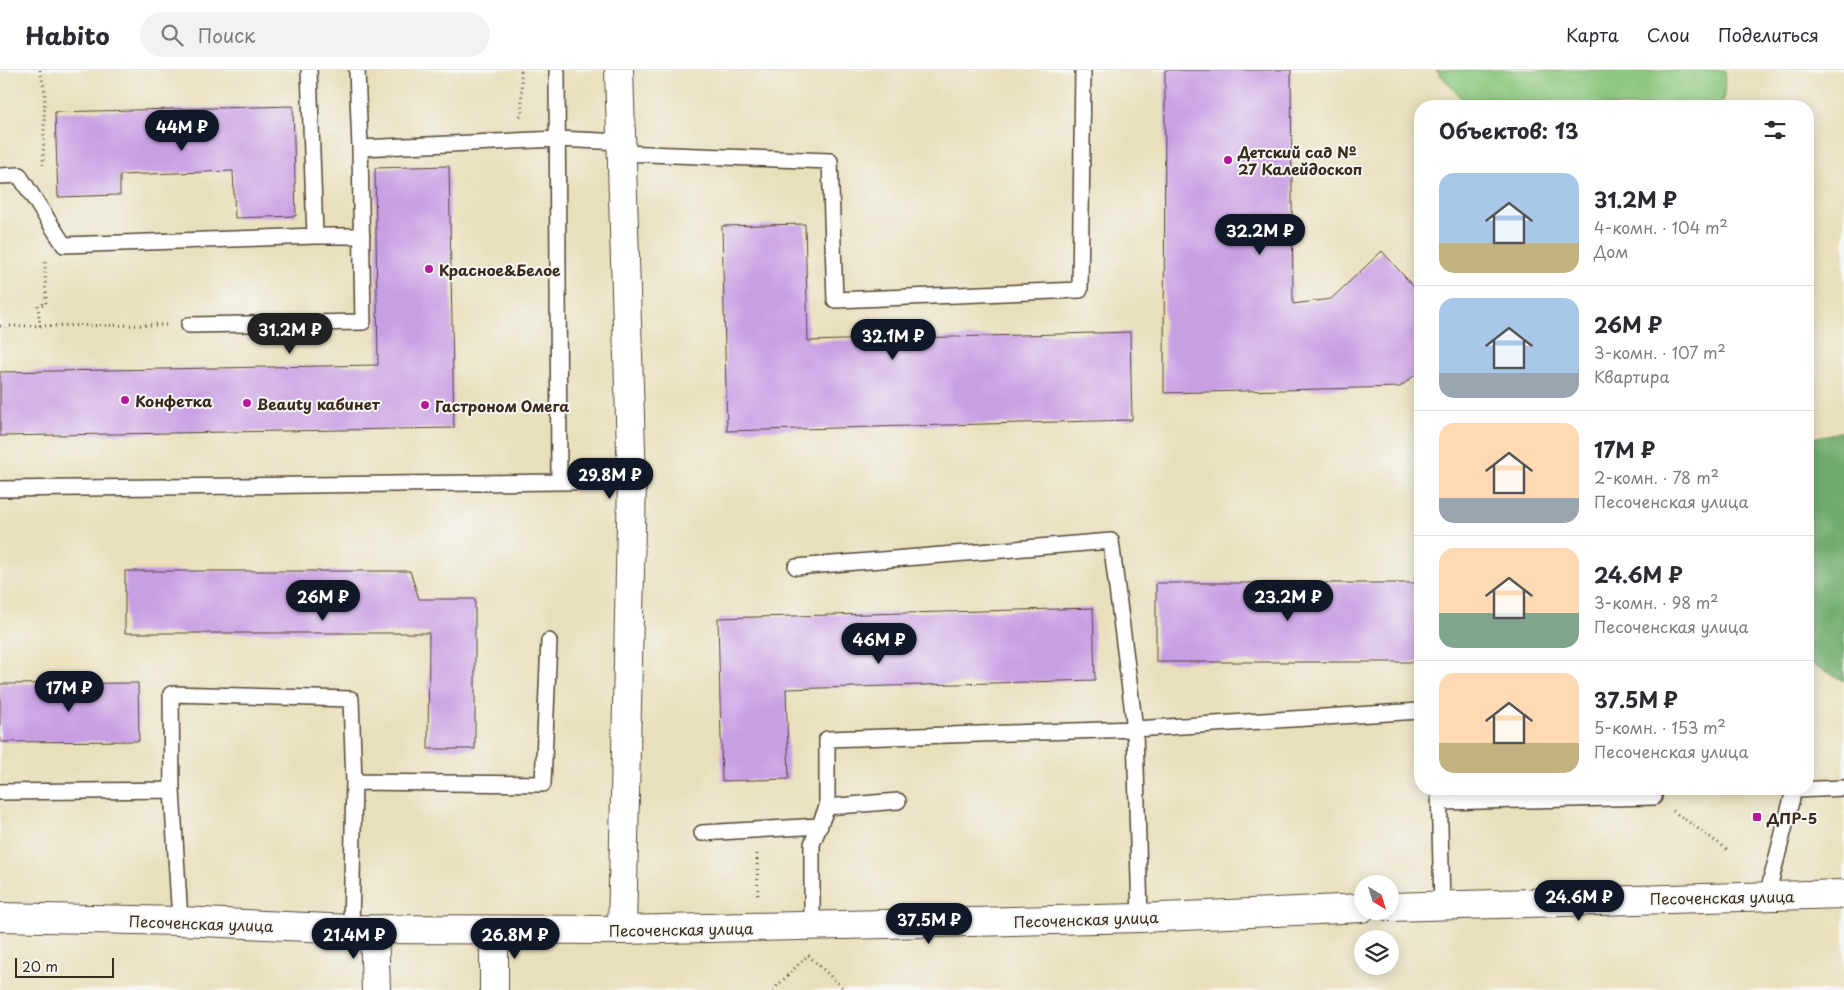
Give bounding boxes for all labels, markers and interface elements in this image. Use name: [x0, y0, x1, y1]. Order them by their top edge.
search box: [140, 12, 490, 57]
text: Habito: [25, 17, 110, 53]
icon: search: [158, 21, 186, 49]
text: Поиск: [198, 21, 255, 49]
text: Карта: [1566, 21, 1619, 48]
text: Слои: [1647, 21, 1690, 48]
text: Поделиться: [1718, 21, 1819, 48]
pin: 44M ₽: [147, 109, 217, 152]
text: 44M ₽: [156, 114, 208, 138]
text: Объектов: 13: [1439, 114, 1579, 146]
icon: filters: [1761, 116, 1789, 144]
place label: Детский сад № 27 Калейдоскоп: [1237, 140, 1363, 180]
marker: Детский сад № 27 Калейдоскоп: [1222, 154, 1234, 166]
text: 31.2M ₽: [1594, 183, 1677, 215]
icon: home: [1479, 193, 1539, 253]
pin: 32.2M ₽: [1214, 214, 1306, 256]
text: 4-комн. · 104 m²: [1594, 215, 1728, 239]
text: 32.2M ₽: [1226, 218, 1294, 242]
text: Дом: [1594, 239, 1628, 263]
place label: Красное&Белое: [439, 258, 561, 281]
marker: Красное&Белое: [423, 263, 435, 275]
text: 26M ₽: [1594, 308, 1662, 340]
pin: 31.2M ₽: [244, 312, 336, 355]
text: 31.2M ₽: [258, 317, 322, 341]
pin: 32.1M ₽: [847, 318, 939, 361]
icon: home: [1479, 318, 1539, 378]
text: 32.1M ₽: [862, 323, 924, 347]
text: 3-комн. · 107 m²: [1594, 340, 1726, 364]
text: Квартира: [1594, 364, 1669, 388]
place label: Конфетка: [135, 389, 213, 412]
place label: Beauty кабинет: [257, 392, 381, 415]
marker: Конфетка: [119, 394, 131, 406]
place label: Гастроном Омега: [435, 394, 569, 417]
marker: Beauty кабинет: [241, 397, 253, 409]
marker: Гастроном Омега: [419, 399, 431, 411]
text: 17M ₽: [1594, 433, 1655, 465]
icon: home: [1479, 443, 1539, 503]
pin: 29.8M ₽: [564, 458, 656, 500]
text: 29.8M ₽: [578, 462, 642, 486]
text: 2-комн. · 78 m²: [1594, 465, 1719, 489]
text: Песоченская улица: [1594, 489, 1749, 513]
text: 24.6M ₽: [1594, 558, 1683, 590]
icon: home: [1479, 568, 1539, 628]
pin: 26M ₽: [288, 580, 358, 622]
pin: 23.2M ₽: [1242, 580, 1334, 622]
text: 26M ₽: [297, 584, 349, 608]
text: 23.2M ₽: [1254, 584, 1322, 608]
text: 3-комн. · 98 m²: [1594, 590, 1719, 614]
text: Песоченская улица: [1594, 614, 1749, 638]
pin: 46M ₽: [844, 622, 914, 665]
text: 46M ₽: [853, 627, 905, 651]
pin: 17M ₽: [34, 670, 104, 713]
text: 17M ₽: [46, 675, 92, 699]
text: 37.5M ₽: [1594, 683, 1678, 715]
icon: home: [1479, 693, 1539, 753]
text: 5-комн. · 153 m²: [1594, 715, 1726, 739]
text: Песоченская улица: [1594, 739, 1749, 763]
place label: ДПР-5: [1766, 806, 1817, 829]
marker: ДПР-5: [1751, 811, 1763, 823]
north arrow: [1354, 875, 1399, 920]
map controls: [1354, 875, 1399, 975]
pin: 24.6M ₽: [1533, 880, 1625, 922]
text: 24.6M ₽: [1545, 884, 1613, 908]
street label: Песоченская улица: [1649, 884, 1795, 910]
pin: 37.5M ₽: [883, 902, 975, 945]
street label: Песоченская улица: [1013, 905, 1159, 933]
text: 37.5M ₽: [897, 907, 961, 931]
street label: Песоченская улица: [128, 909, 274, 937]
street label: Песоченская улица: [608, 916, 754, 942]
pin: 21.4M ₽: [308, 918, 400, 960]
pin: 26.8M ₽: [469, 918, 561, 960]
text: 21.4M ₽: [323, 922, 385, 946]
text: 26.8M ₽: [482, 922, 548, 946]
button: layers: [1354, 930, 1399, 975]
scale bar: [15, 955, 114, 978]
text: 20 m: [22, 956, 58, 977]

